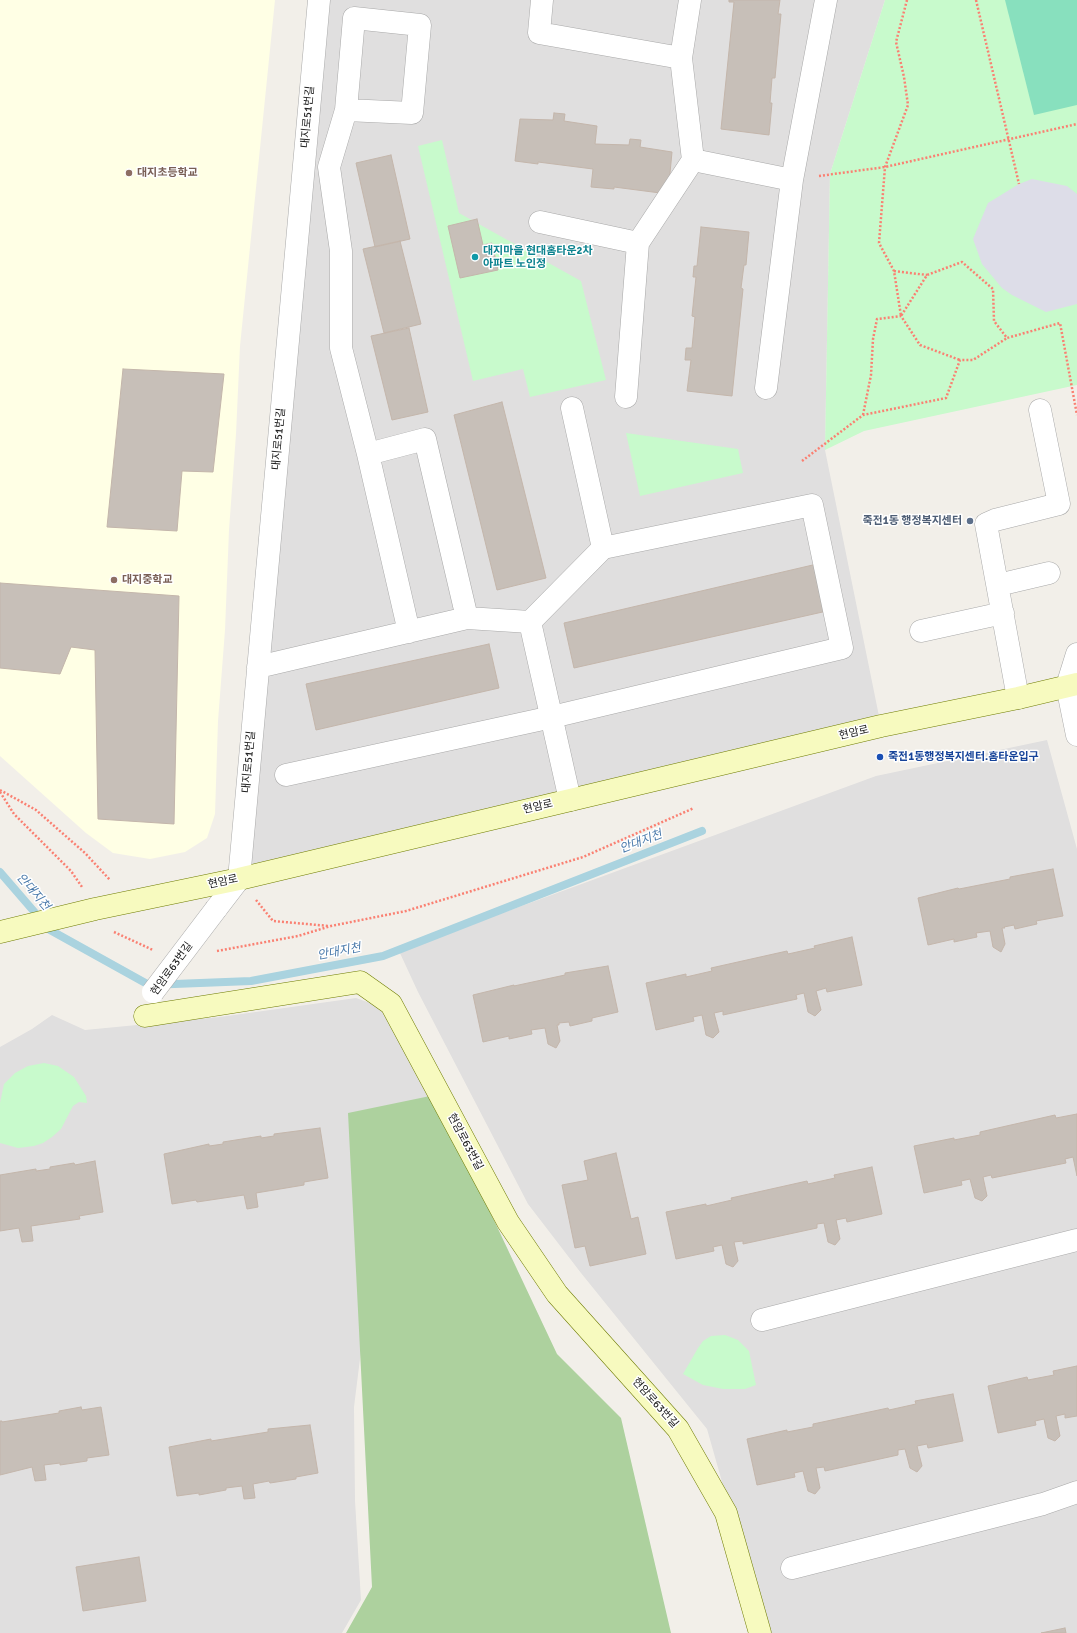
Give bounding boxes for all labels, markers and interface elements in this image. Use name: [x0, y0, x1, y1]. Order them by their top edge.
street label: 대지로51번길: [299, 85, 317, 149]
place label: 대지초등학교: [137, 166, 198, 180]
marker: 대지초등학교: [124, 168, 134, 178]
place label: 대지마을 현대홈타운2차 아파트 노인정: [483, 244, 593, 270]
marker: 대지마을 현대홈타운2차 아파트 노인정: [470, 252, 480, 262]
street label: 대지로51번길: [270, 407, 288, 471]
place label: 죽전1동 행정복지센터: [863, 514, 962, 528]
marker: 죽전1동 행정복지센터: [965, 516, 975, 526]
place label: 대지중학교: [122, 573, 173, 587]
marker: 대지중학교: [109, 575, 119, 585]
street label: 현암로: [838, 723, 870, 743]
street label: 대지로51번길: [240, 730, 258, 794]
place label: 죽전1동행정복지센터.홈타운입구: [888, 750, 1039, 764]
marker: 죽전1동행정복지센터.홈타운입구: [875, 752, 885, 762]
street label: 현암로: [522, 797, 554, 817]
water label: 안대지천: [618, 827, 664, 857]
water label: 안대지천: [13, 871, 53, 913]
street label: 현암로: [207, 872, 239, 892]
street label: 현암로63번길: [148, 940, 196, 998]
water label: 안대지천: [316, 941, 362, 963]
street label: 현암로63번길: [445, 1111, 485, 1173]
street label: 현암로63번길: [629, 1375, 681, 1431]

